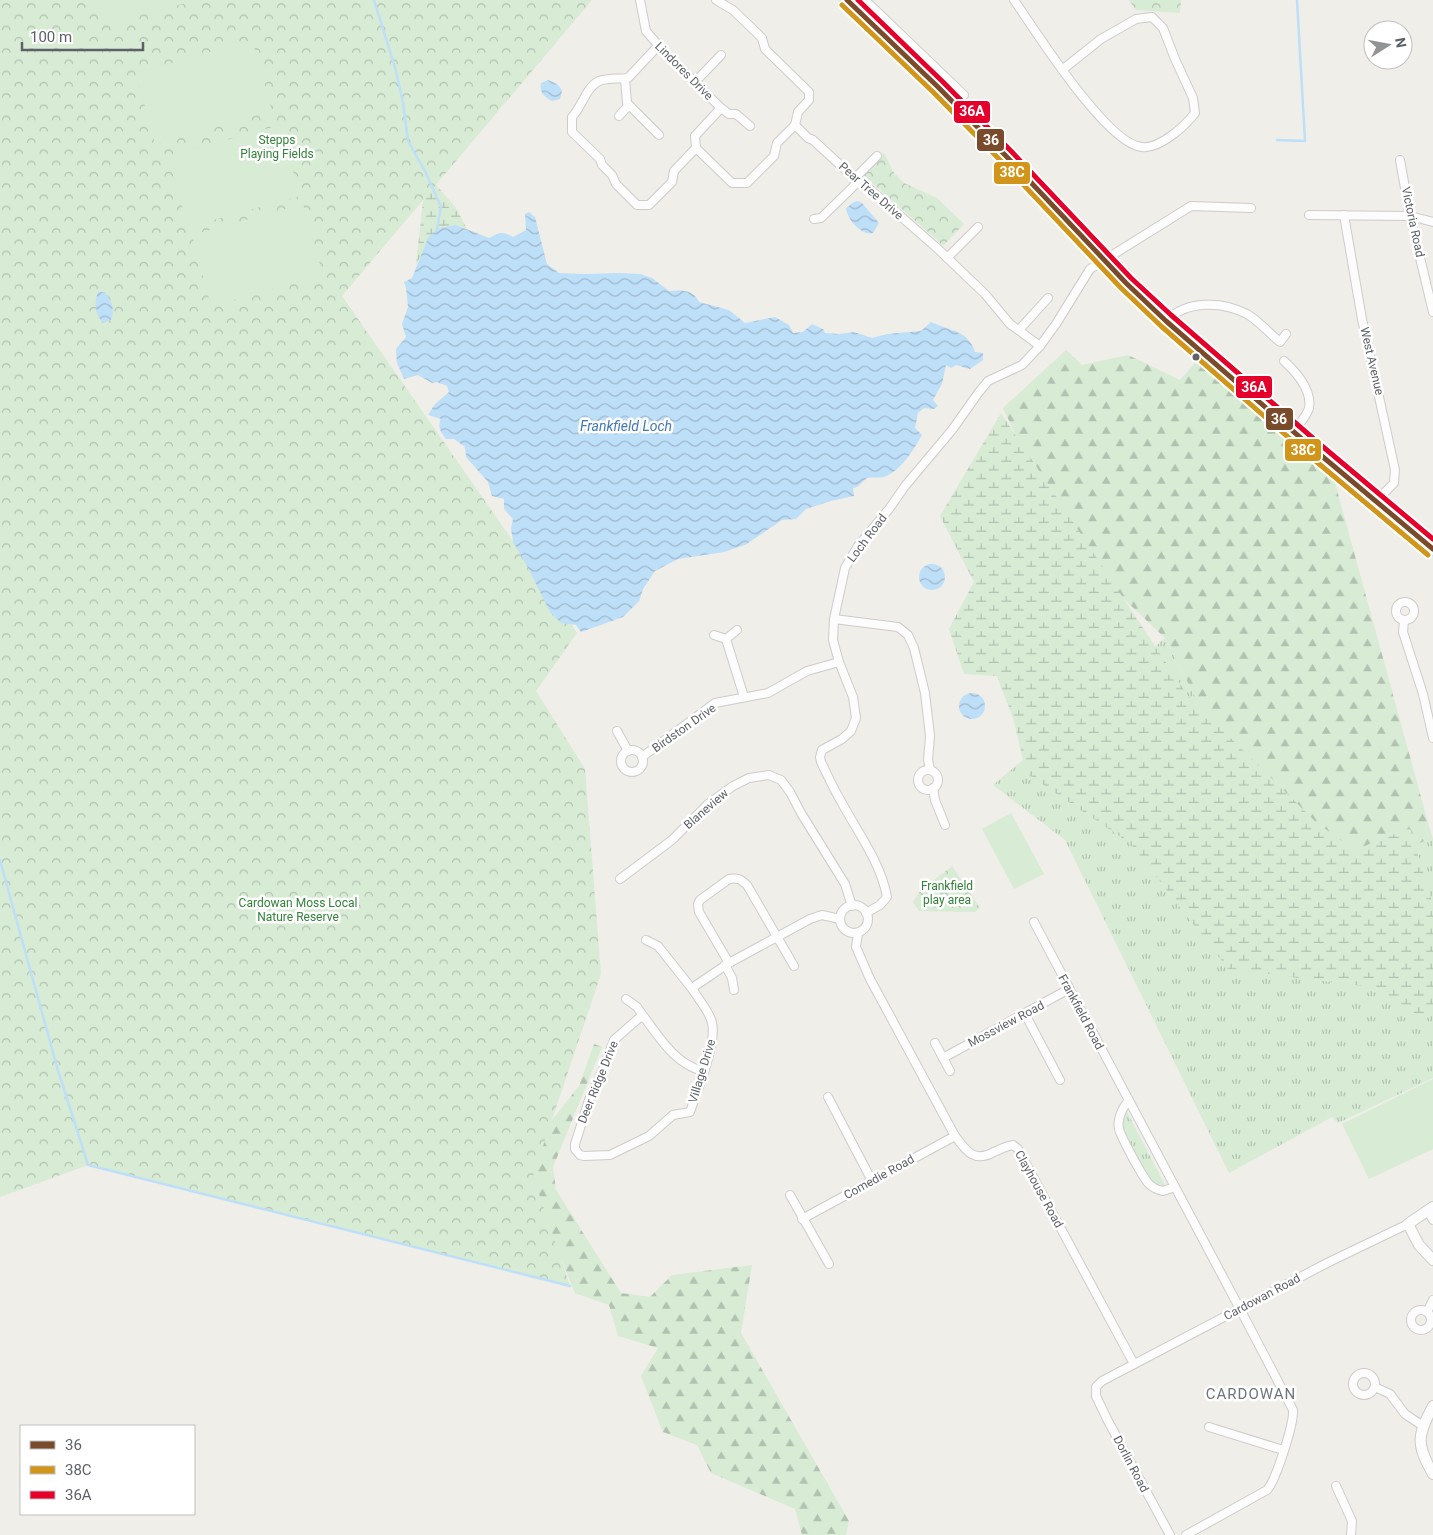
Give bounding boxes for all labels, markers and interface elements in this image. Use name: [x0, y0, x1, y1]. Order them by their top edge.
scale bar: [22, 20, 144, 52]
north arrow: [1363, 20, 1413, 70]
text: 100 m: [30, 28, 72, 46]
text: N: [1392, 36, 1410, 49]
street label: Lindores Drive: [652, 39, 716, 103]
line badge: 36A: [953, 100, 991, 124]
text: 36A: [959, 103, 985, 119]
line badge: 36: [976, 128, 1005, 152]
text: 36: [983, 132, 999, 148]
park label: Stepps Playing Fields: [240, 133, 314, 161]
street label: Pear Tree Drive: [836, 159, 906, 223]
line badge: 38C: [993, 161, 1031, 185]
text: 38C: [999, 164, 1025, 180]
street label: Victoria Road: [1399, 186, 1427, 258]
street label: West Avenue: [1357, 326, 1387, 396]
unlabelled marker: [1191, 352, 1201, 362]
line badge: 36A: [1235, 375, 1273, 399]
text: 36A: [1241, 379, 1267, 395]
line badge: 36: [1265, 407, 1294, 431]
text: 36: [1271, 411, 1287, 427]
water label: Frankfield Loch: [580, 418, 672, 434]
line badge: 38C: [1284, 438, 1322, 462]
text: 38C: [1290, 442, 1316, 458]
street label: Loch Road: [844, 511, 890, 565]
street label: Birdston Drive: [649, 701, 719, 755]
street label: Blaneview: [681, 786, 731, 832]
park label: Frankfield play area: [921, 879, 973, 907]
park label: Cardowan Moss Local Nature Reserve: [239, 896, 357, 924]
street label: Frankfield Road: [1055, 972, 1107, 1052]
street label: Mossview Road: [965, 998, 1047, 1050]
street label: Village Drive: [686, 1037, 718, 1105]
street label: Deer Ridge Drive: [575, 1039, 621, 1125]
street label: Clayhouse Road: [1012, 1148, 1066, 1230]
street label: Comedie Road: [841, 1152, 917, 1202]
street label: Cardowan Road: [1221, 1271, 1303, 1323]
district label: CARDOWAN: [1206, 1385, 1296, 1403]
legend: [20, 1425, 195, 1515]
street label: Dorlin Road: [1110, 1433, 1152, 1495]
text: 36: [65, 1436, 82, 1454]
text: 38C: [65, 1461, 92, 1479]
text: 36A: [65, 1486, 92, 1504]

